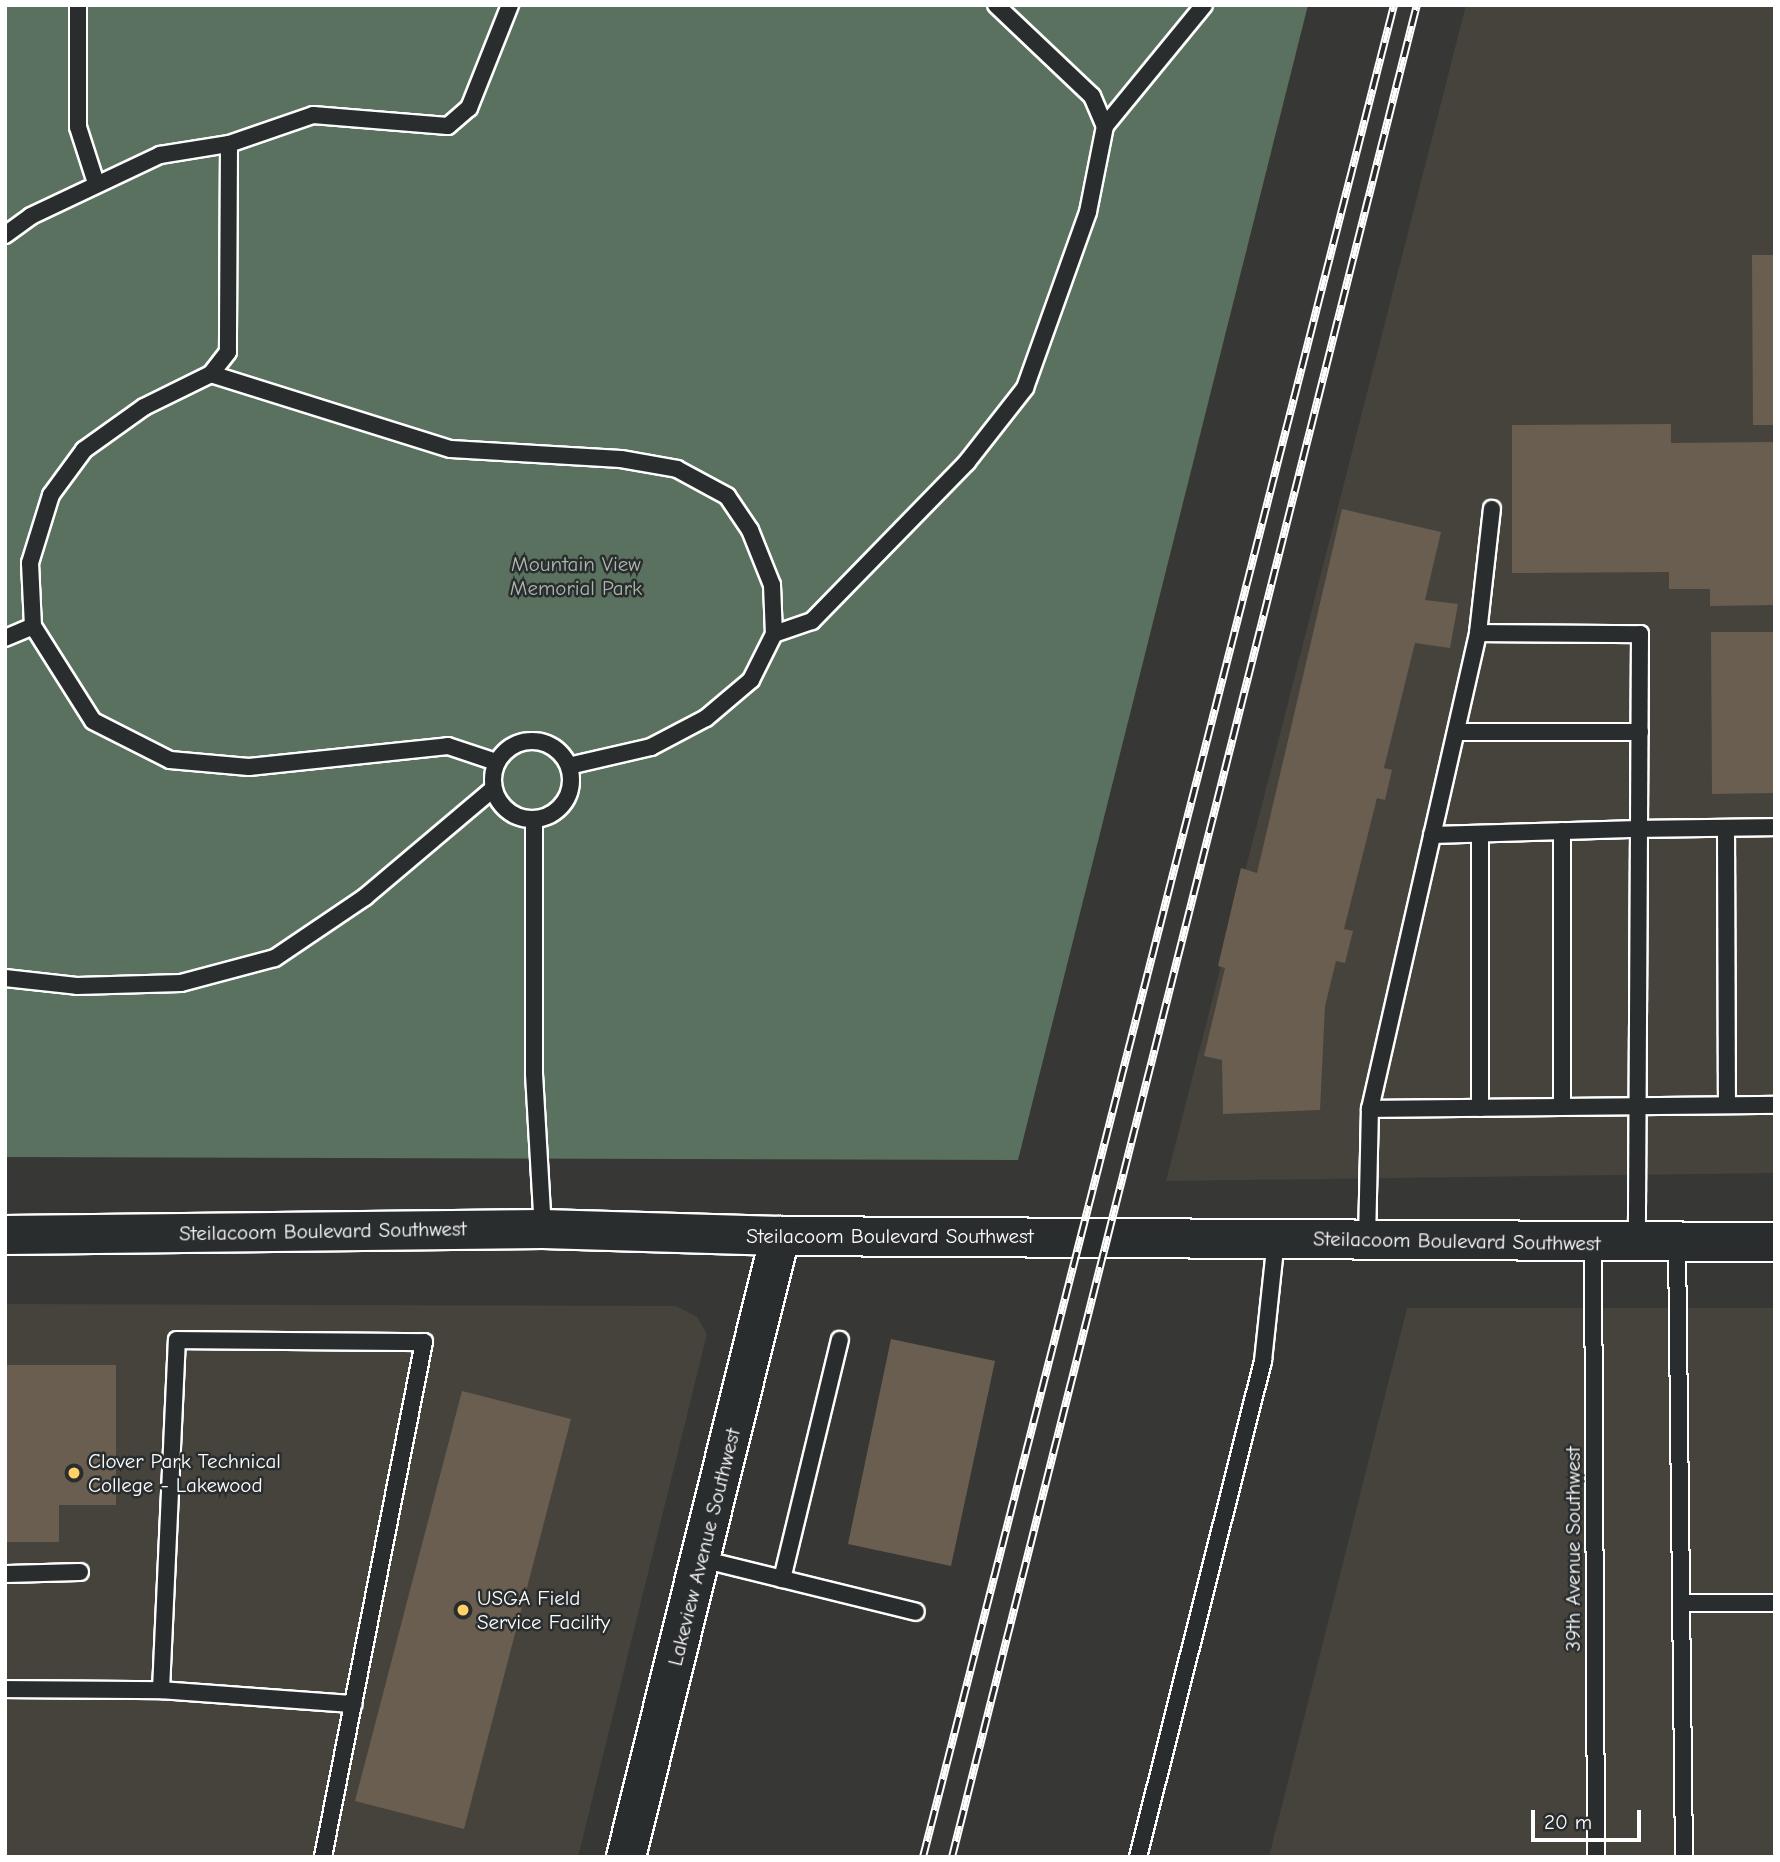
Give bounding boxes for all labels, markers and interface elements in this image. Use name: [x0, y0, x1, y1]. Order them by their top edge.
park label: Mountain View Memorial Park: [510, 551, 642, 601]
street label: Steilacoom Boulevard Southwest: [179, 1216, 467, 1246]
street label: Steilacoom Boulevard Southwest: [746, 1223, 1034, 1249]
street label: Steilacoom Boulevard Southwest: [1313, 1226, 1601, 1256]
street label: Lakeview Avenue Southwest: [662, 1426, 746, 1668]
street label: 39th Avenue Southwest: [1560, 1446, 1586, 1652]
place label: Clover Park Technical College - Lakewood: [88, 1448, 281, 1498]
marker: Clover Park Technical College - Lakewood: [66, 1465, 82, 1481]
place label: USGA Field Service Facility: [477, 1585, 610, 1635]
marker: USGA Field Service Facility: [455, 1602, 471, 1618]
scale bar: [1535, 1796, 1645, 1840]
text: 20 m: [1544, 1810, 1592, 1834]

